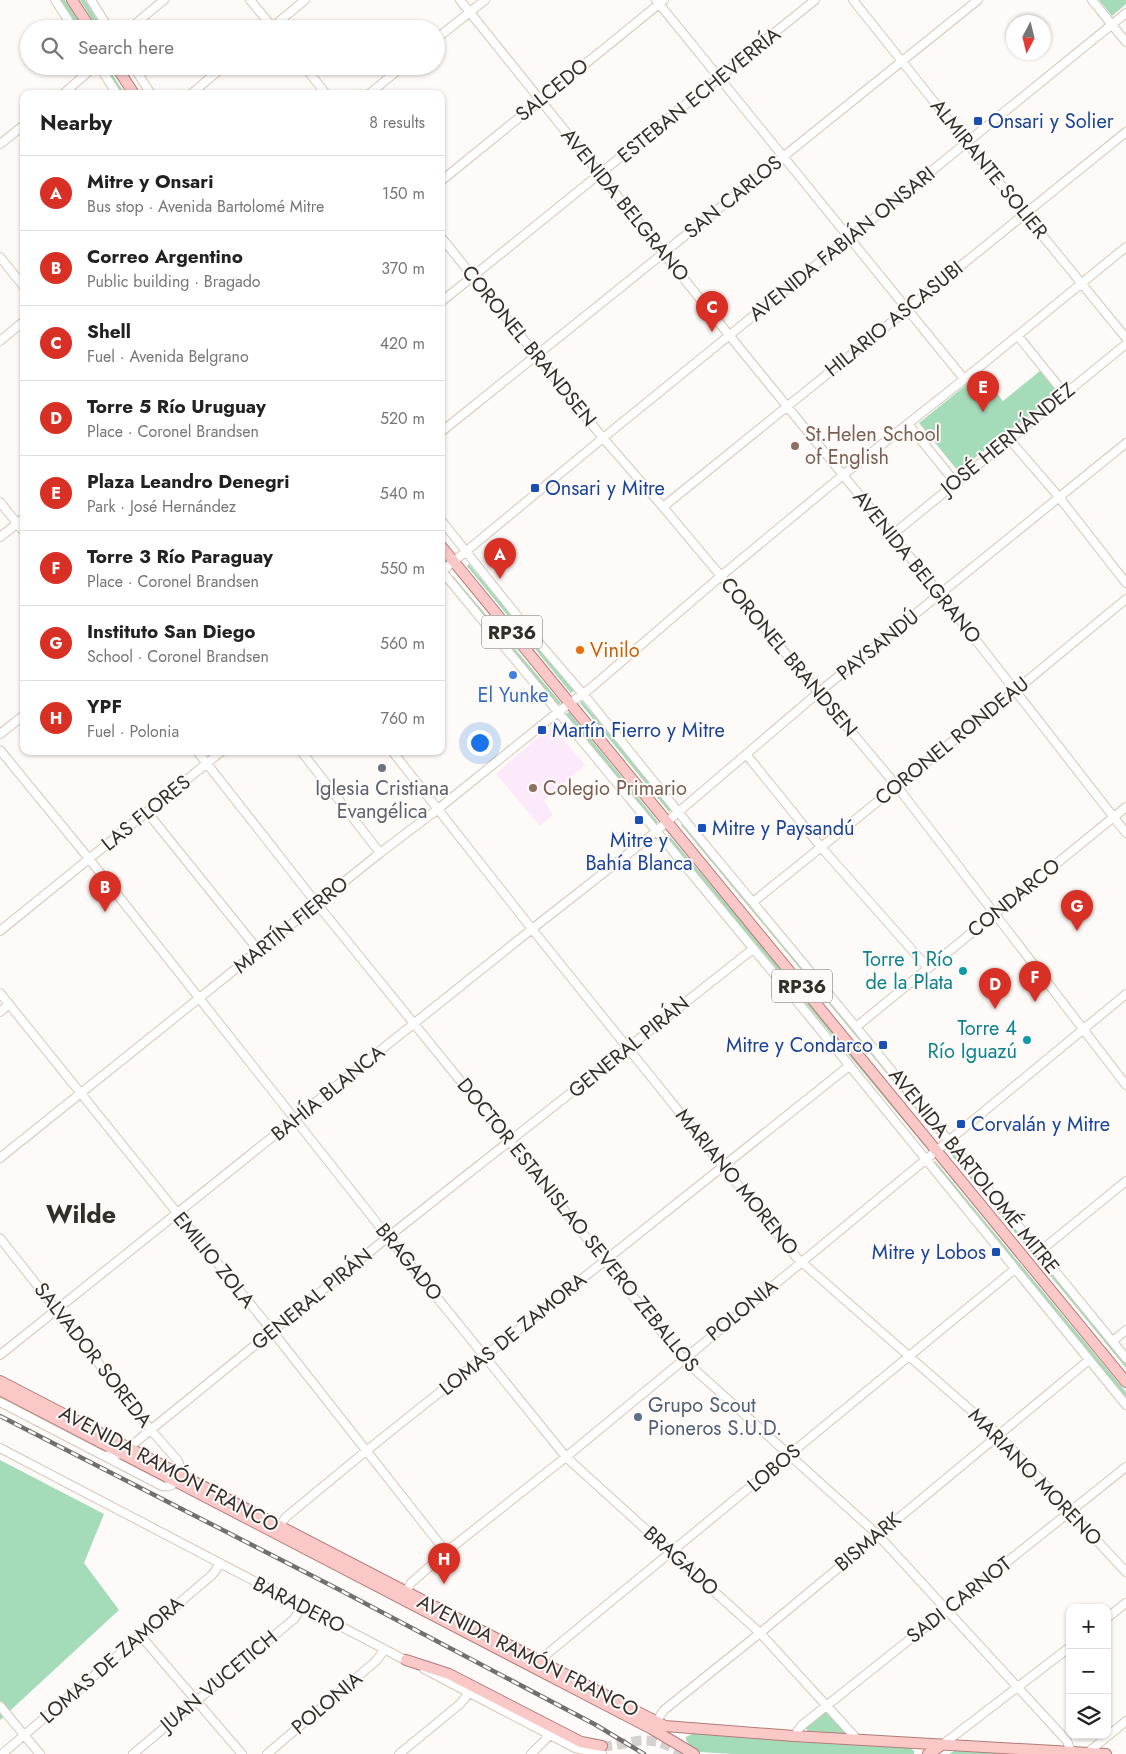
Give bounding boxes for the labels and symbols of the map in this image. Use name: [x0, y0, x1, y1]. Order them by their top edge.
north arrow: [1006, 15, 1051, 60]
street label: ESTEBAN ECHEVERRÍA: [611, 20, 787, 170]
street label: SALCEDO: [509, 51, 595, 129]
street label: ALMIRANTE SOLIER: [923, 93, 1055, 245]
place label: Onsari y Solier: [988, 107, 1114, 136]
marker: Onsari y Solier: [972, 115, 984, 127]
street label: AVENIDA BELGRANO: [554, 122, 696, 288]
street label: SAN CARLOS: [678, 148, 788, 246]
street label: AVENIDA FABIÁN ONSARI: [743, 160, 941, 328]
street label: HILARIO ASCASUBI: [819, 254, 969, 384]
street label: CORONEL BRANDSEN: [455, 259, 603, 433]
pin: C: [696, 291, 728, 332]
pin: E: [967, 371, 999, 412]
street label: JOSÉ HERNÁNDEZ: [936, 378, 1080, 500]
place label: St.Helen School of English: [805, 420, 940, 472]
marker: St.Helen School of English: [789, 440, 801, 452]
place label: Onsari y Mitre: [545, 474, 665, 503]
marker: Onsari y Mitre: [529, 482, 541, 494]
street label: AVENIDA BELGRANO: [846, 484, 988, 650]
pin: A: [484, 538, 516, 579]
street label: CORONEL BRANDSEN: [714, 571, 864, 743]
street label: PAYSANDÚ: [831, 603, 925, 687]
road number: RP36: [482, 616, 542, 649]
place label: Vinilo: [590, 636, 640, 665]
marker: Vinilo: [574, 644, 586, 656]
marker: El Yunke: [507, 669, 519, 681]
street label: CORONEL RONDEAU: [869, 670, 1035, 812]
place label: El Yunke: [477, 681, 549, 710]
place label: Martín Fierro y Mitre: [552, 716, 725, 745]
marker: Martín Fierro y Mitre: [536, 724, 548, 736]
your location: [467, 730, 493, 756]
marker: Iglesia Cristiana Evangélica: [376, 762, 388, 774]
street label: LAS FLORES: [95, 768, 197, 858]
place label: Iglesia Cristiana Evangélica: [315, 774, 449, 826]
place label: Colegio Primario: [543, 774, 687, 803]
marker: Colegio Primario: [527, 782, 539, 794]
marker: Mitre y Bahía Blanca: [633, 814, 645, 826]
place label: Mitre y Paysandú: [712, 814, 855, 843]
marker: Mitre y Paysandú: [696, 822, 708, 834]
place label: Mitre y Bahía Blanca: [585, 826, 693, 878]
street label: CONDARCO: [961, 852, 1067, 944]
street label: MARTÍN FIERRO: [227, 870, 355, 980]
pin: B: [89, 871, 121, 912]
pin: G: [1061, 890, 1093, 931]
place label: Torre 1 Río de la Plata: [863, 945, 953, 997]
pin: F: [1019, 961, 1051, 1002]
marker: Torre 1 Río de la Plata: [957, 965, 969, 977]
pin: D: [979, 968, 1011, 1009]
road number: RP36: [772, 969, 832, 1002]
street label: GENERAL PIRÁN: [562, 989, 696, 1105]
place label: Torre 4 Río Iguazú: [928, 1014, 1017, 1066]
place label: Mitre y Condarco: [726, 1031, 873, 1060]
marker: Torre 4 Río Iguazú: [1021, 1034, 1033, 1046]
street label: BAHÍA BLANCA: [265, 1038, 392, 1148]
marker: Mitre y Condarco: [877, 1039, 889, 1051]
street label: AVENIDA BARTOLOMÉ MITRE: [882, 1062, 1066, 1280]
street label: DOCTOR ESTANISLAO SEVERO ZEBALLOS: [450, 1072, 706, 1378]
street label: MARIANO MORENO: [669, 1102, 805, 1262]
place label: Corvalán y Mitre: [971, 1110, 1110, 1139]
marker: Corvalán y Mitre: [955, 1118, 967, 1130]
district label: Wilde: [46, 1196, 116, 1232]
street label: EMILIO ZOLA: [166, 1206, 262, 1315]
street label: BRAGADO: [369, 1217, 449, 1307]
place label: Mitre y Lobos: [872, 1238, 986, 1267]
street label: GENERAL PIRÁN: [245, 1241, 379, 1357]
marker: Mitre y Lobos: [990, 1246, 1002, 1258]
street label: LOMAS DE ZAMORA: [433, 1265, 593, 1402]
street label: POLONIA: [700, 1272, 785, 1348]
street label: SALVADOR SOREDA: [27, 1276, 160, 1434]
place label: Grupo Scout Pioneros S.U.D.: [648, 1391, 782, 1443]
street label: AVENIDA RAMÓN FRANCO: [54, 1399, 284, 1539]
street label: MARIANO MORENO: [962, 1402, 1108, 1552]
marker: Grupo Scout Pioneros S.U.D.: [632, 1411, 644, 1423]
street label: LOBOS: [741, 1437, 807, 1499]
street label: BISMARK: [828, 1505, 908, 1578]
street label: BRAGADO: [637, 1519, 725, 1603]
pin: H: [428, 1543, 460, 1584]
street label: SADI CARNOT: [900, 1549, 1018, 1650]
street label: BARADERO: [248, 1569, 350, 1641]
street label: AVENIDA RAMÓN FRANCO: [412, 1587, 644, 1725]
street label: LOMAS DE ZAMORA: [34, 1589, 191, 1731]
street label: JUAN VUCETICH: [152, 1623, 284, 1741]
street label: POLONIA: [285, 1664, 369, 1741]

